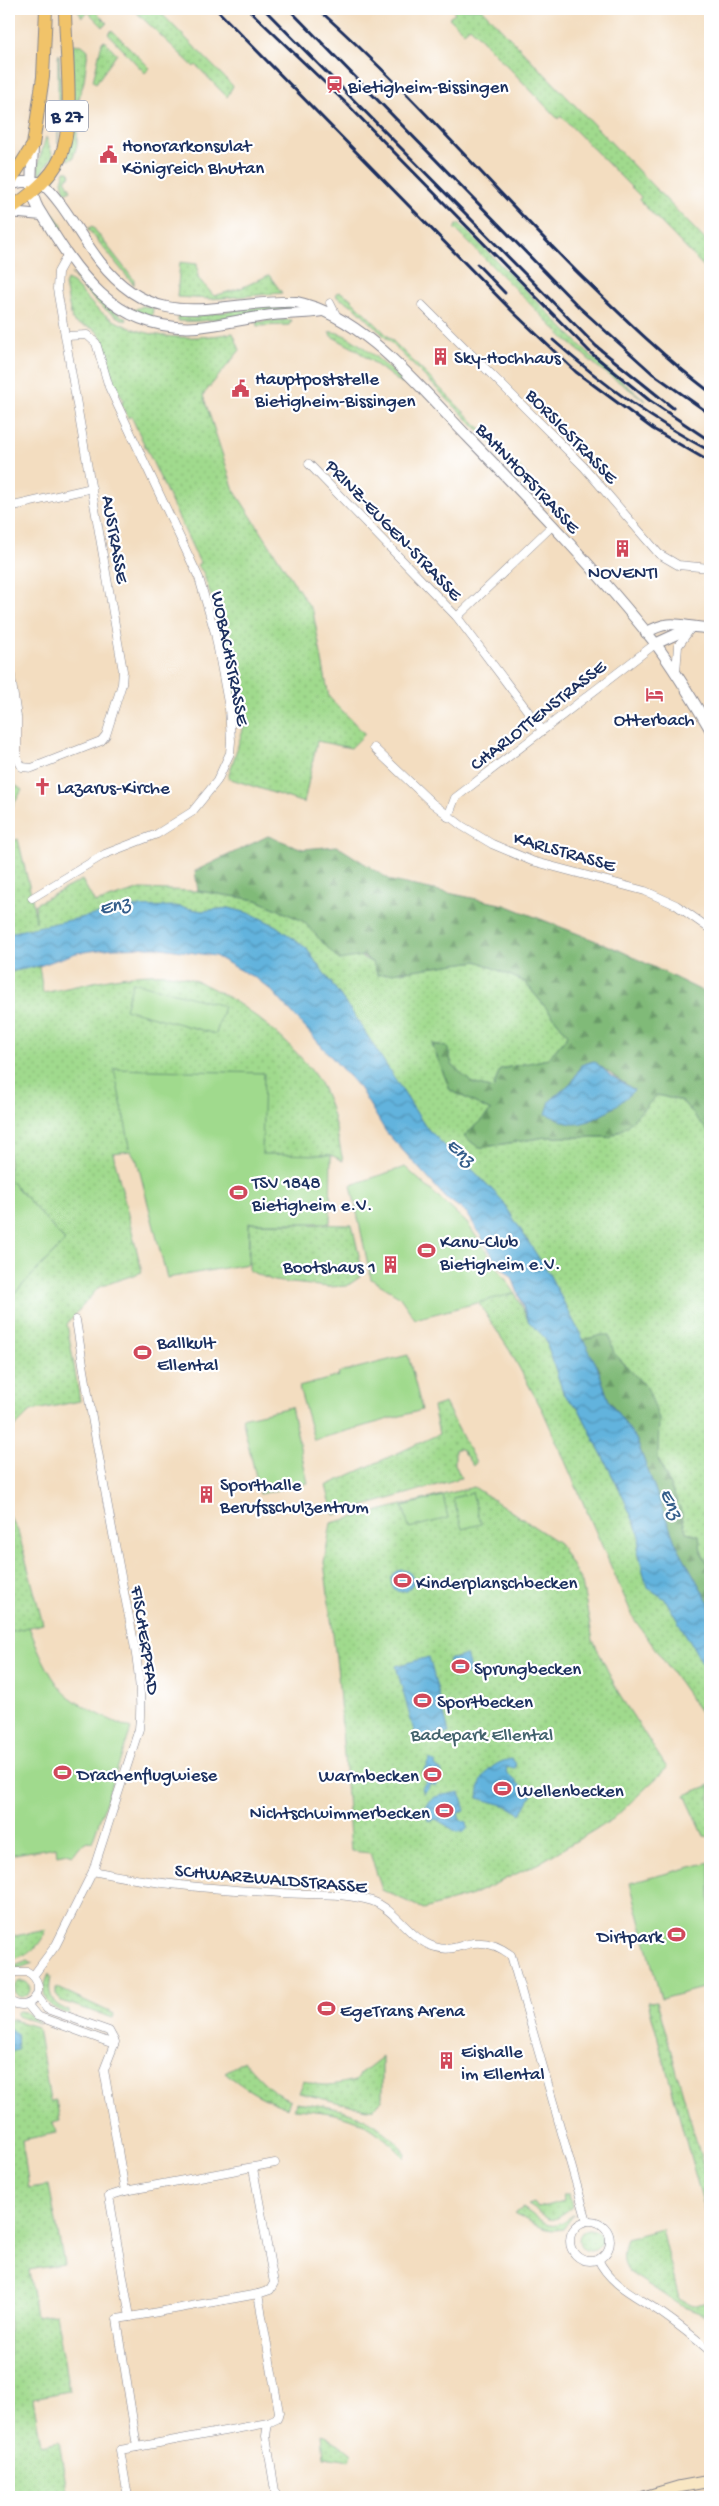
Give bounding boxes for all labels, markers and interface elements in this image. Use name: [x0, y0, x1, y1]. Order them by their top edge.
station icon: Bietigheim-Bissingen: [324, 75, 344, 95]
place label: Bietigheim-Bissingen: [347, 77, 509, 100]
road number: B 27: [46, 100, 88, 132]
place label: Honorarkonsulat Königreich Bhutan: [122, 136, 264, 181]
public building icon: Honorarkonsulat Königreich Bhutan: [98, 145, 118, 165]
building icon: Sky-Hochhaus: [430, 346, 450, 366]
place label: Sky-Hochhaus: [454, 348, 562, 371]
place label: Hauptpoststelle Bietigheim-Bissingen: [254, 369, 416, 414]
public building icon: Hauptpoststelle Bietigheim-Bissingen: [231, 378, 251, 398]
street label: BORSIGSTRASSE: [519, 384, 622, 491]
street label: BAHNHOFSTRASSE: [469, 419, 584, 540]
street label: PRINZ-EUGEN-STRASSE: [318, 455, 467, 608]
street label: AUSTRASSE: [95, 494, 133, 587]
building icon: NOVENTI: [613, 538, 633, 558]
place label: NOVENTI: [588, 563, 658, 586]
street label: WOBACHSTRASSE: [204, 590, 253, 729]
street label: CHARLOTTENSTRASSE: [467, 656, 613, 777]
hotel icon: Otterbach: [644, 685, 664, 705]
place label: Otterbach: [614, 710, 694, 733]
church icon: Lazarus-Kirche: [33, 776, 53, 796]
place label: Lazarus-Kirche: [57, 778, 170, 801]
street label: KARLSTRASSE: [510, 828, 619, 879]
water label: Enz: [97, 893, 133, 922]
water label: Enz: [441, 1135, 479, 1173]
place label: TSV 1848 Bietigheim e.V.: [251, 1173, 373, 1218]
sports icon: TSV 1848 Bietigheim e.V.: [228, 1182, 248, 1202]
place label: Kanu-Club Bietigheim e.V.: [439, 1232, 561, 1277]
sports icon: Kanu-Club Bietigheim e.V.: [416, 1241, 436, 1261]
building icon: Bootshaus 1: [380, 1255, 400, 1275]
place label: Bootshaus 1: [282, 1257, 376, 1280]
place label: Ballkult Ellental: [156, 1333, 219, 1378]
sports icon: Ballkult Ellental: [133, 1342, 153, 1362]
place label: Sporthalle Berufsschulzentrum: [219, 1475, 369, 1520]
building icon: Sporthalle Berufsschulzentrum: [196, 1484, 216, 1504]
water label: Enz: [653, 1486, 687, 1524]
sports icon: Kinderplanschbecken: [392, 1571, 412, 1591]
place label: Kinderplanschbecken: [416, 1573, 578, 1596]
street label: FISCHERPFAD: [123, 1584, 164, 1697]
sports icon: Sprungbecken: [450, 1657, 470, 1677]
place label: Sprungbecken: [474, 1659, 581, 1682]
sports icon: Sportbecken: [413, 1690, 433, 1710]
place label: Sportbecken: [437, 1692, 533, 1715]
park label: Badepark Ellental: [410, 1725, 553, 1748]
sports icon: Drachenflugwiese: [53, 1763, 73, 1783]
sports icon: Warmbecken: [423, 1764, 443, 1784]
place label: Drachenflugwiese: [75, 1765, 218, 1788]
place label: Warmbecken: [318, 1766, 419, 1789]
sports icon: Wellenbecken: [493, 1779, 513, 1799]
place label: Wellenbecken: [517, 1781, 624, 1804]
sports icon: Nichtschwimmerbecken: [434, 1801, 454, 1821]
place label: Nichtschwimmerbecken: [249, 1803, 430, 1826]
street label: SCHWARZWALDSTRASSE: [174, 1861, 369, 1900]
sports icon: Dirtpark: [667, 1925, 687, 1945]
place label: Dirtpark: [595, 1927, 665, 1950]
sports icon: EgeTrans Arena: [316, 1999, 336, 2019]
place label: EgeTrans Arena: [340, 2001, 466, 2024]
place label: Eishalle im Ellental: [461, 2042, 545, 2087]
building icon: Eishalle im Ellental: [437, 2051, 457, 2071]

